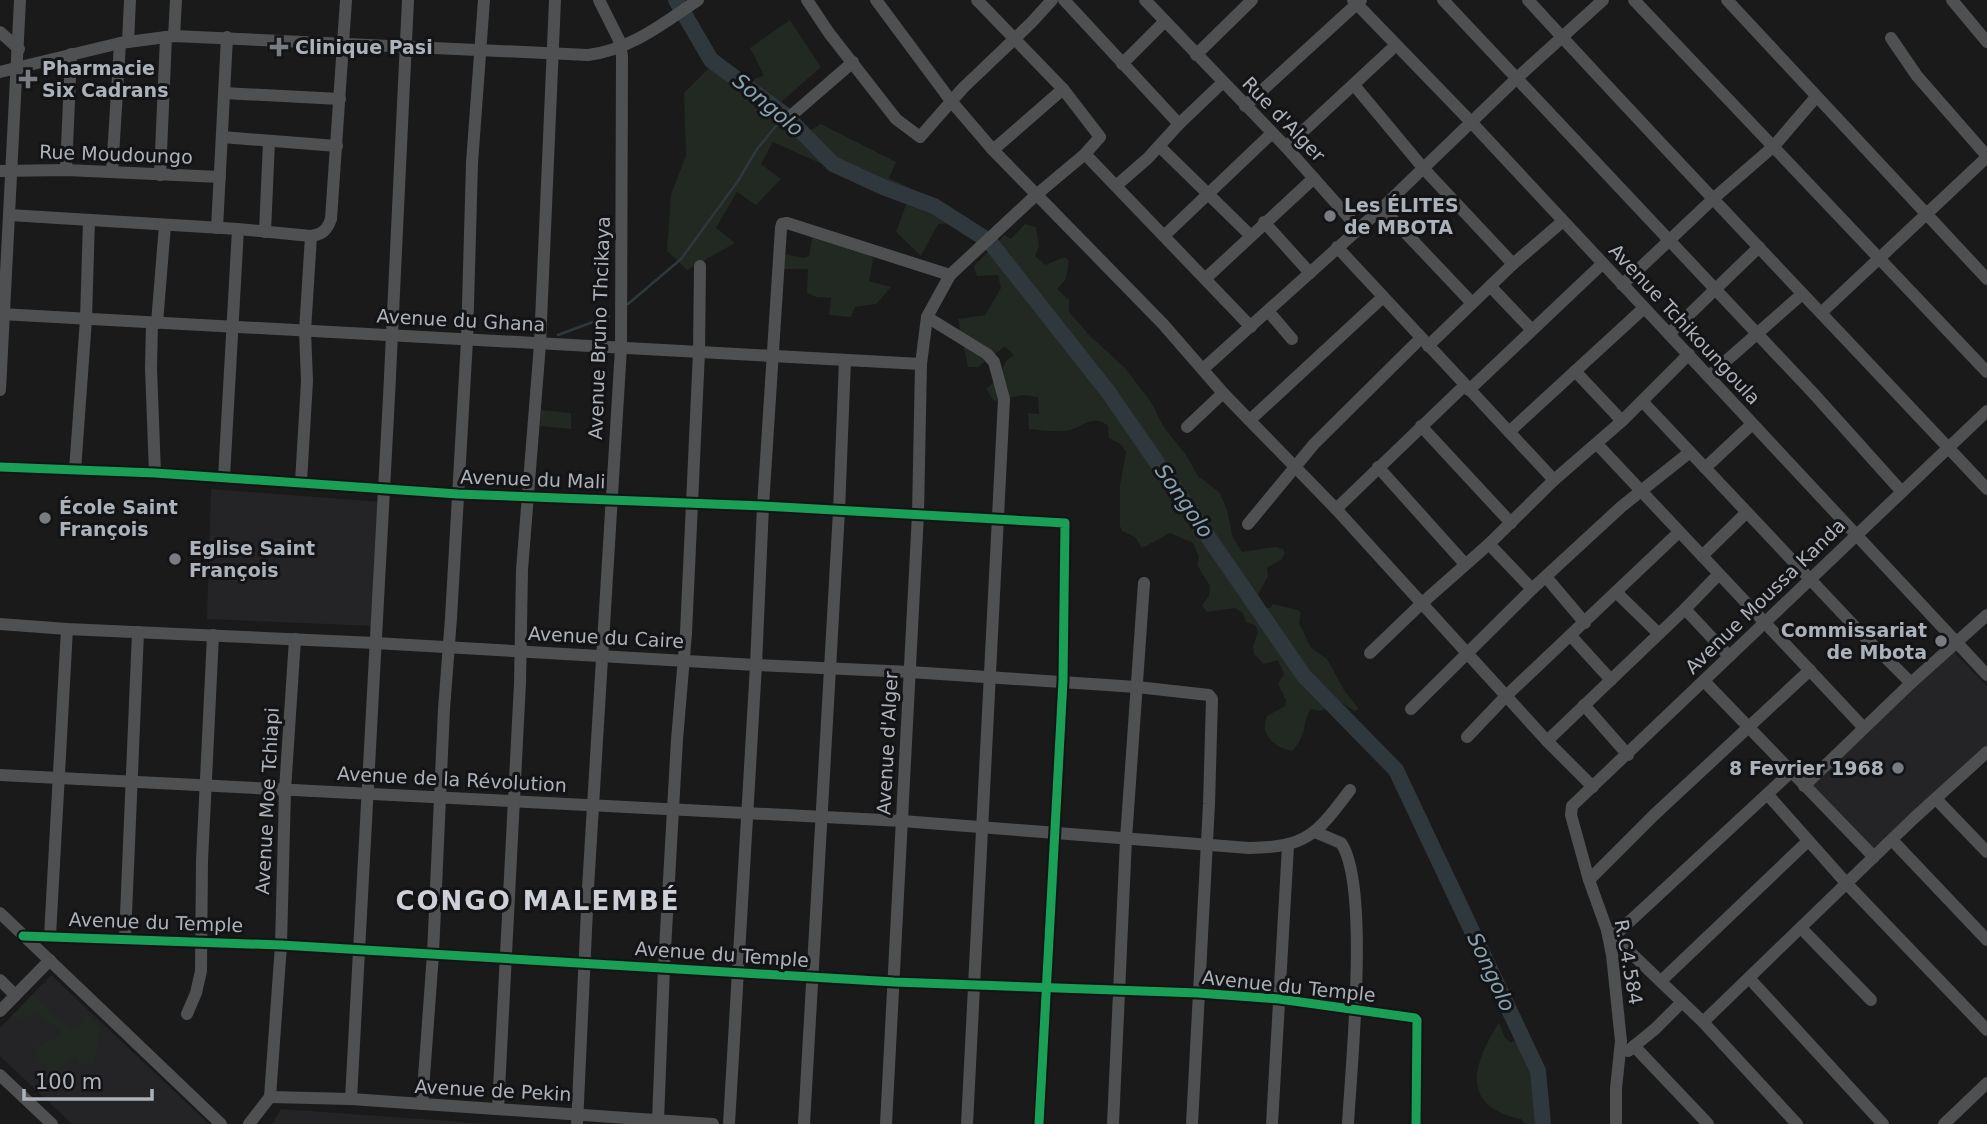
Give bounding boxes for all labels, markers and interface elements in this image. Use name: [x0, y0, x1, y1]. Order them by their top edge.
place label: Clinique Pasi: [295, 36, 433, 58]
marker: Clinique Pasi: [269, 37, 289, 57]
place label: Pharmacie Six Cadrans: [42, 57, 168, 101]
water label: Songolo: [728, 69, 808, 141]
marker: Pharmacie Six Cadrans: [20, 71, 36, 87]
street label: Rue d'Alger: [1238, 72, 1330, 166]
street label: Rue Moudoungo: [39, 140, 193, 168]
place label: Les ÉLITES de MBOTA: [1344, 194, 1459, 238]
marker: Les ÉLITES de MBOTA: [1322, 208, 1338, 224]
street label: Avenue Bruno Thcikaya: [584, 216, 614, 440]
street label: Avenue Tchikoungoula: [1605, 239, 1765, 409]
street label: Avenue du Ghana: [376, 305, 546, 335]
water label: Songolo: [1150, 460, 1218, 542]
street label: Avenue du Mali: [460, 465, 606, 493]
place label: École Saint François: [59, 496, 178, 540]
marker: École Saint François: [37, 510, 53, 526]
street label: Avenue Moussa Kanda: [1681, 514, 1849, 678]
place label: Eglise Saint François: [189, 537, 315, 581]
marker: Eglise Saint François: [167, 551, 183, 567]
place label: Commissariat de Mbota: [1781, 619, 1927, 663]
street label: Avenue du Caire: [528, 622, 684, 652]
marker: Commissariat de Mbota: [1933, 633, 1949, 649]
street label: Avenue d'Alger: [872, 670, 902, 815]
street label: Avenue Moe Tchiapi: [251, 707, 283, 895]
place label: 8 Fevrier 1968: [1729, 757, 1884, 779]
marker: 8 Fevrier 1968: [1890, 760, 1906, 776]
street label: Avenue de la Révolution: [337, 762, 567, 796]
district label: CONGO MALEMBÉ: [395, 885, 681, 916]
street label: Avenue du Temple: [68, 908, 244, 936]
street label: R.C4.584: [1611, 918, 1647, 1006]
water label: Songolo: [1462, 929, 1520, 1015]
street label: Avenue du Temple: [634, 937, 810, 971]
street label: Avenue du Temple: [1201, 966, 1377, 1006]
scale bar: [24, 1058, 152, 1102]
text: 100 m: [35, 1070, 102, 1094]
street label: Avenue de Pekin: [414, 1075, 572, 1105]

